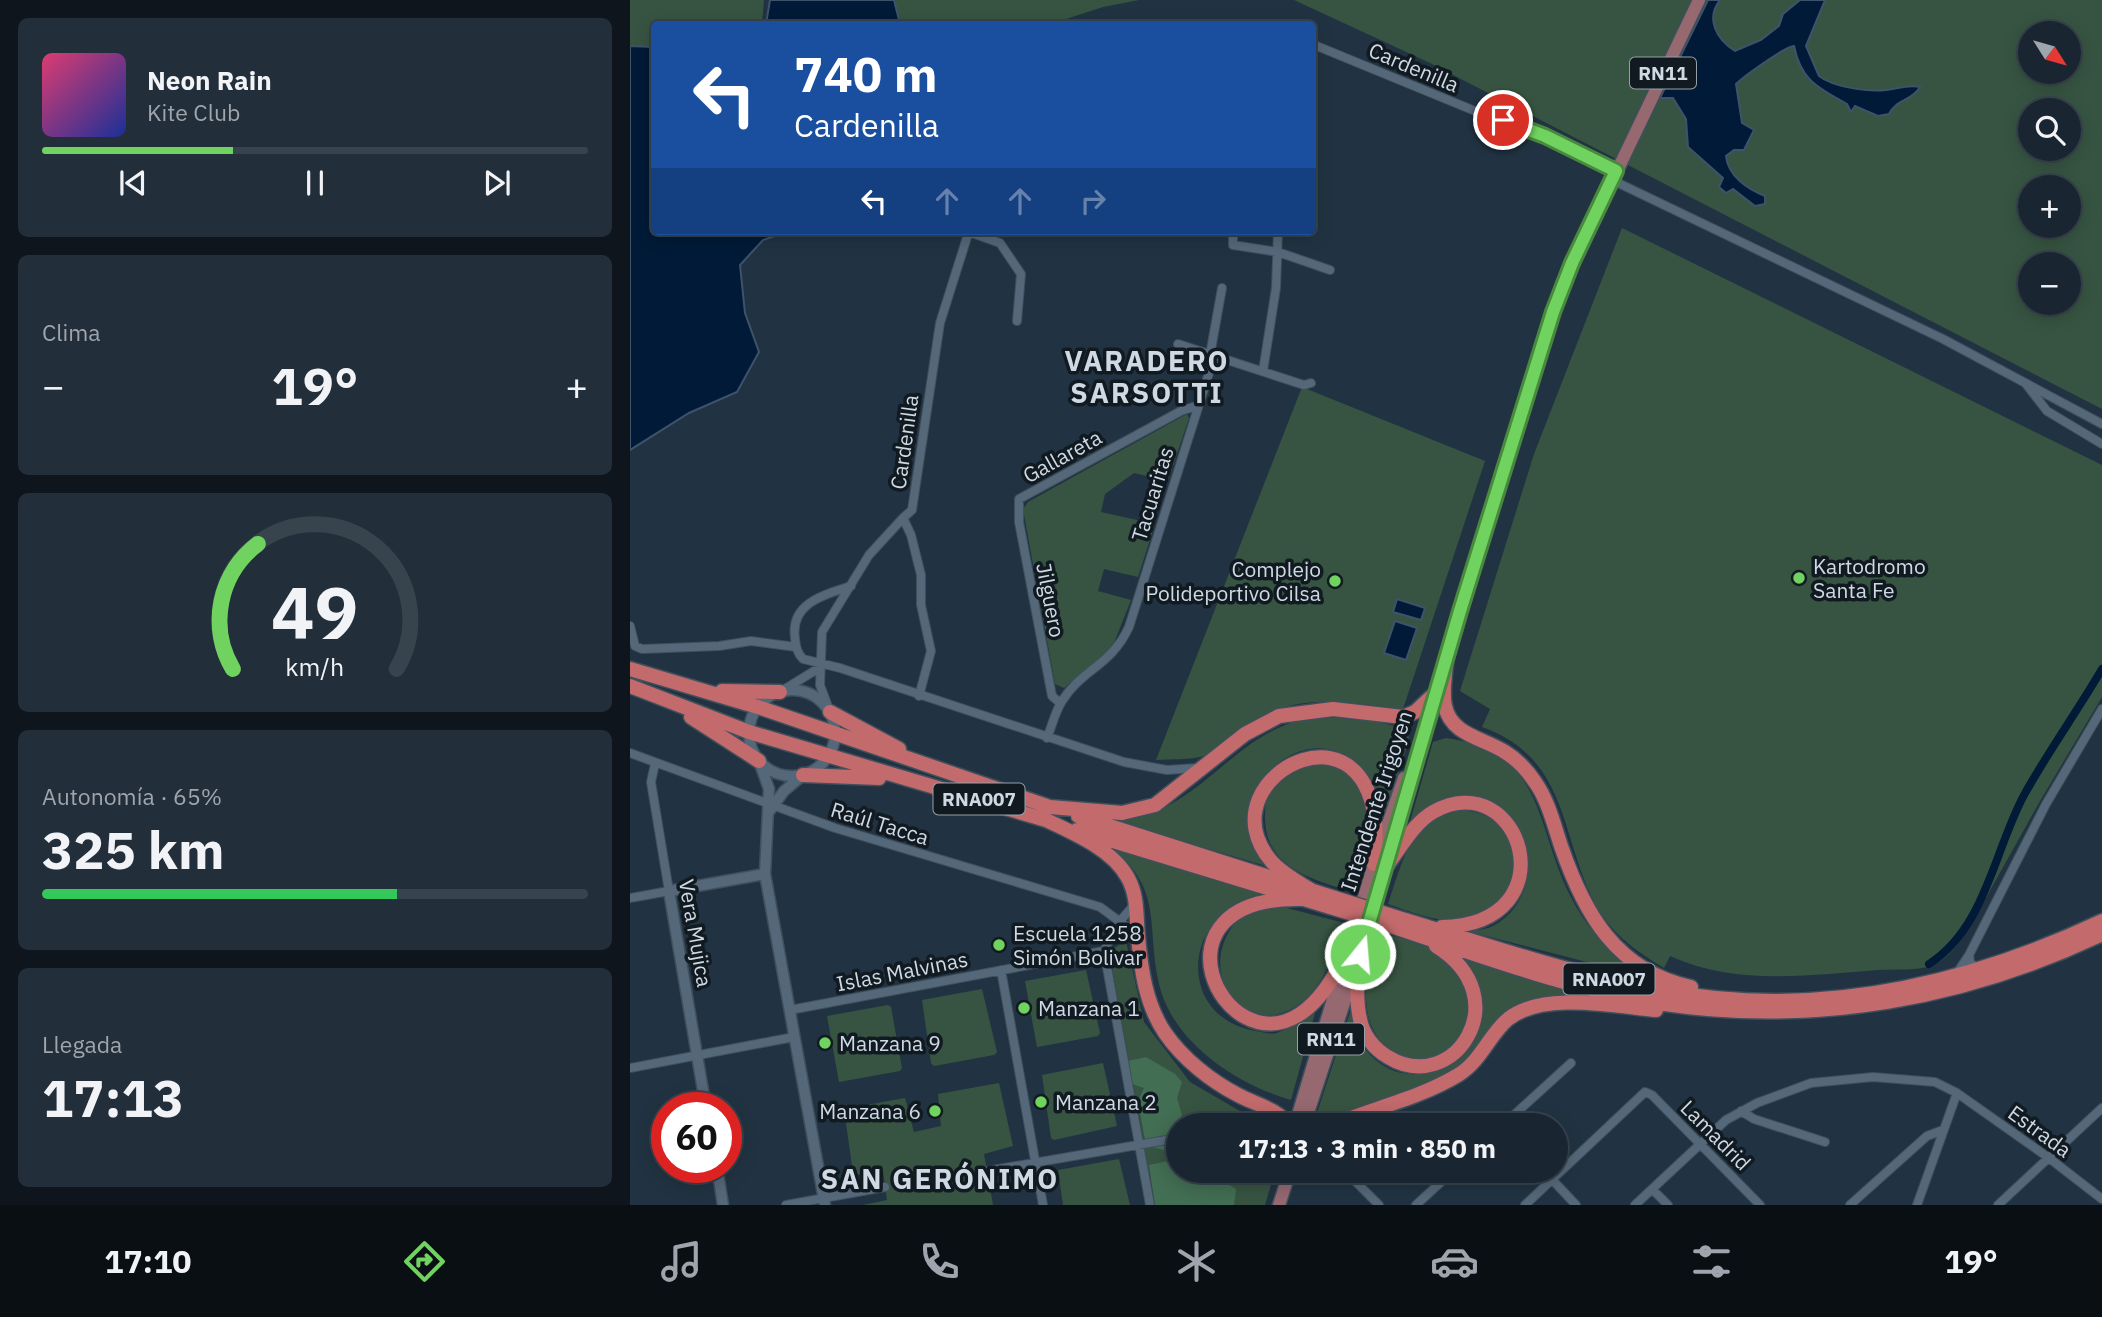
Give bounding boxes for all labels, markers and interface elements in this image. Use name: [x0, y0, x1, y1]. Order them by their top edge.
north arrow: [2018, 21, 2081, 84]
map controls: [2018, 21, 2081, 315]
street label: Cardenilla: [1365, 36, 1463, 98]
text: 740 m: [794, 42, 938, 105]
icon: left: [679, 49, 770, 140]
road number: RN11: [1630, 58, 1696, 88]
text: Neon Rain: [147, 63, 272, 97]
pin: [1473, 90, 1533, 150]
text: Kite Club: [147, 97, 240, 127]
button: search: [2018, 98, 2081, 161]
icon: arrive: [1484, 101, 1522, 139]
text: Cardenilla: [794, 104, 939, 146]
icon: previous: [114, 164, 152, 202]
icon: pause: [296, 164, 334, 202]
icon: next: [478, 164, 516, 202]
button: +: [2018, 175, 2081, 238]
icon: left: [855, 182, 893, 220]
icon: ahead: [928, 182, 966, 220]
icon: ahead: [1001, 182, 1039, 220]
icon: right: [1074, 182, 1112, 220]
button: −: [2018, 252, 2081, 315]
text: Clima: [42, 317, 101, 347]
district label: VARADERO SARSOTTI: [1064, 342, 1230, 411]
text: 19°: [272, 352, 358, 419]
text: −: [42, 361, 65, 410]
text: +: [565, 361, 588, 410]
street label: Cardenilla: [884, 393, 924, 491]
street label: Gallareta: [1018, 423, 1106, 489]
street label: Tacuaritas: [1124, 443, 1180, 545]
place label: Kartodromo Santa Fe: [1813, 552, 1926, 604]
place label: Complejo Polideportivo Cilsa: [1146, 555, 1321, 607]
street label: Jilguero: [1030, 560, 1072, 640]
text: 49: [271, 564, 359, 659]
marker: Kartodromo Santa Fe: [1791, 570, 1807, 586]
marker: Complejo Polideportivo Cilsa: [1327, 573, 1343, 589]
text: km/h: [286, 649, 344, 682]
street label: Intendente Irigoyen: [1334, 707, 1418, 895]
text: Autonomía · 65%: [42, 781, 222, 811]
road number: RNA007: [934, 784, 1024, 814]
street label: Raúl Tacca: [828, 795, 932, 851]
text: 325 km: [42, 816, 224, 883]
street label: Vera Mujica: [673, 877, 719, 989]
position arrow: [1323, 917, 1397, 991]
place label: Escuela 1258 Simón Bolivar: [1013, 919, 1143, 971]
marker: Escuela 1258 Simón Bolivar: [991, 937, 1007, 953]
street label: Islas Malvinas: [834, 945, 970, 997]
road number: RNA007: [1564, 964, 1654, 995]
place label: Manzana 1: [1038, 994, 1140, 1022]
marker: Manzana 1: [1016, 1000, 1032, 1016]
road number: RN11: [1298, 1023, 1364, 1054]
text: Llegada: [42, 1029, 122, 1059]
place label: Manzana 9: [839, 1029, 941, 1057]
marker: Manzana 9: [817, 1035, 833, 1051]
text: 17:13: [42, 1064, 184, 1131]
place label: Manzana 2: [1055, 1088, 1157, 1116]
speed limit sign: 60: [651, 1092, 742, 1183]
marker: Manzana 2: [1033, 1094, 1049, 1110]
street label: Lamadrid: [1675, 1094, 1757, 1176]
place label: Manzana 6: [819, 1097, 921, 1125]
street label: Estrada: [2003, 1099, 2077, 1163]
marker: Manzana 6: [927, 1103, 943, 1119]
text: 17:13 · 3 min · 850 m: [1238, 1131, 1496, 1165]
district label: SAN GERÓNIMO: [821, 1160, 1059, 1197]
icon: directions: [400, 1237, 449, 1286]
icon: music: [657, 1237, 706, 1286]
icon: phone: [915, 1237, 964, 1286]
icon: climate: [1172, 1237, 1221, 1286]
icon: car: [1430, 1237, 1479, 1286]
icon: filters: [1687, 1237, 1736, 1286]
text: 17:10: [104, 1240, 192, 1282]
text: 19°: [1944, 1240, 1998, 1282]

